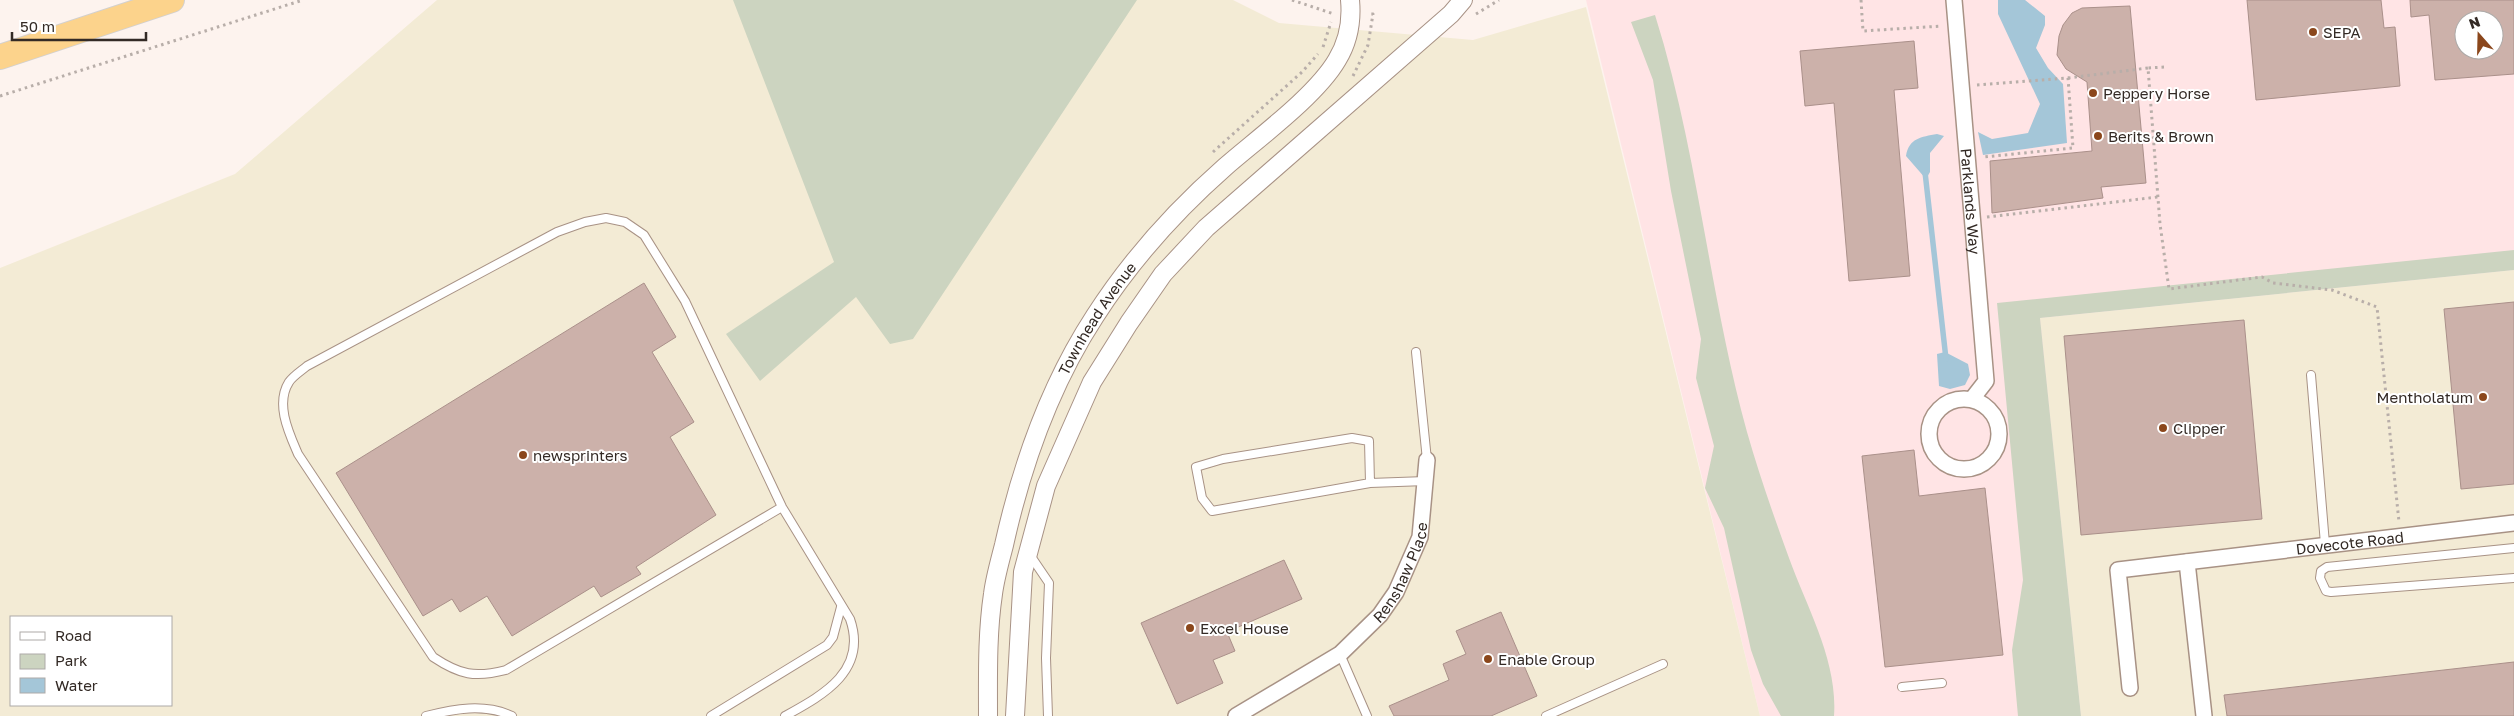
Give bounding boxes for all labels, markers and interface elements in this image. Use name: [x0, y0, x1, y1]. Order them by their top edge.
scale bar: [12, 10, 146, 42]
north arrow: [2454, 10, 2504, 60]
text: N: [2466, 13, 2482, 32]
text: 50 m: [20, 17, 55, 35]
place label: SEPA: [2323, 23, 2360, 41]
marker: SEPA: [2307, 26, 2319, 38]
place label: Peppery Horse: [2103, 84, 2210, 102]
marker: Peppery Horse: [2087, 87, 2099, 99]
place label: Berits & Brown: [2108, 127, 2214, 145]
marker: Berits & Brown: [2092, 130, 2104, 142]
street label: Parklands Way: [1957, 148, 1984, 256]
street label: Townhead Avenue: [1054, 258, 1140, 378]
place label: Mentholatum: [2377, 388, 2473, 406]
marker: Mentholatum: [2477, 391, 2489, 403]
place label: Clipper: [2173, 419, 2225, 437]
marker: Clipper: [2157, 422, 2169, 434]
place label: newsprinters: [533, 446, 628, 464]
marker: newsprinters: [517, 449, 529, 461]
street label: Renshaw Place: [1369, 521, 1430, 626]
street label: Dovecote Road: [2295, 527, 2405, 558]
legend: [10, 616, 172, 706]
place label: Excel House: [1200, 619, 1289, 637]
marker: Excel House: [1184, 622, 1196, 634]
text: Road: [55, 626, 92, 644]
place label: Enable Group: [1498, 650, 1595, 668]
text: Park: [55, 651, 88, 669]
marker: Enable Group: [1482, 653, 1494, 665]
text: Water: [55, 676, 98, 694]

